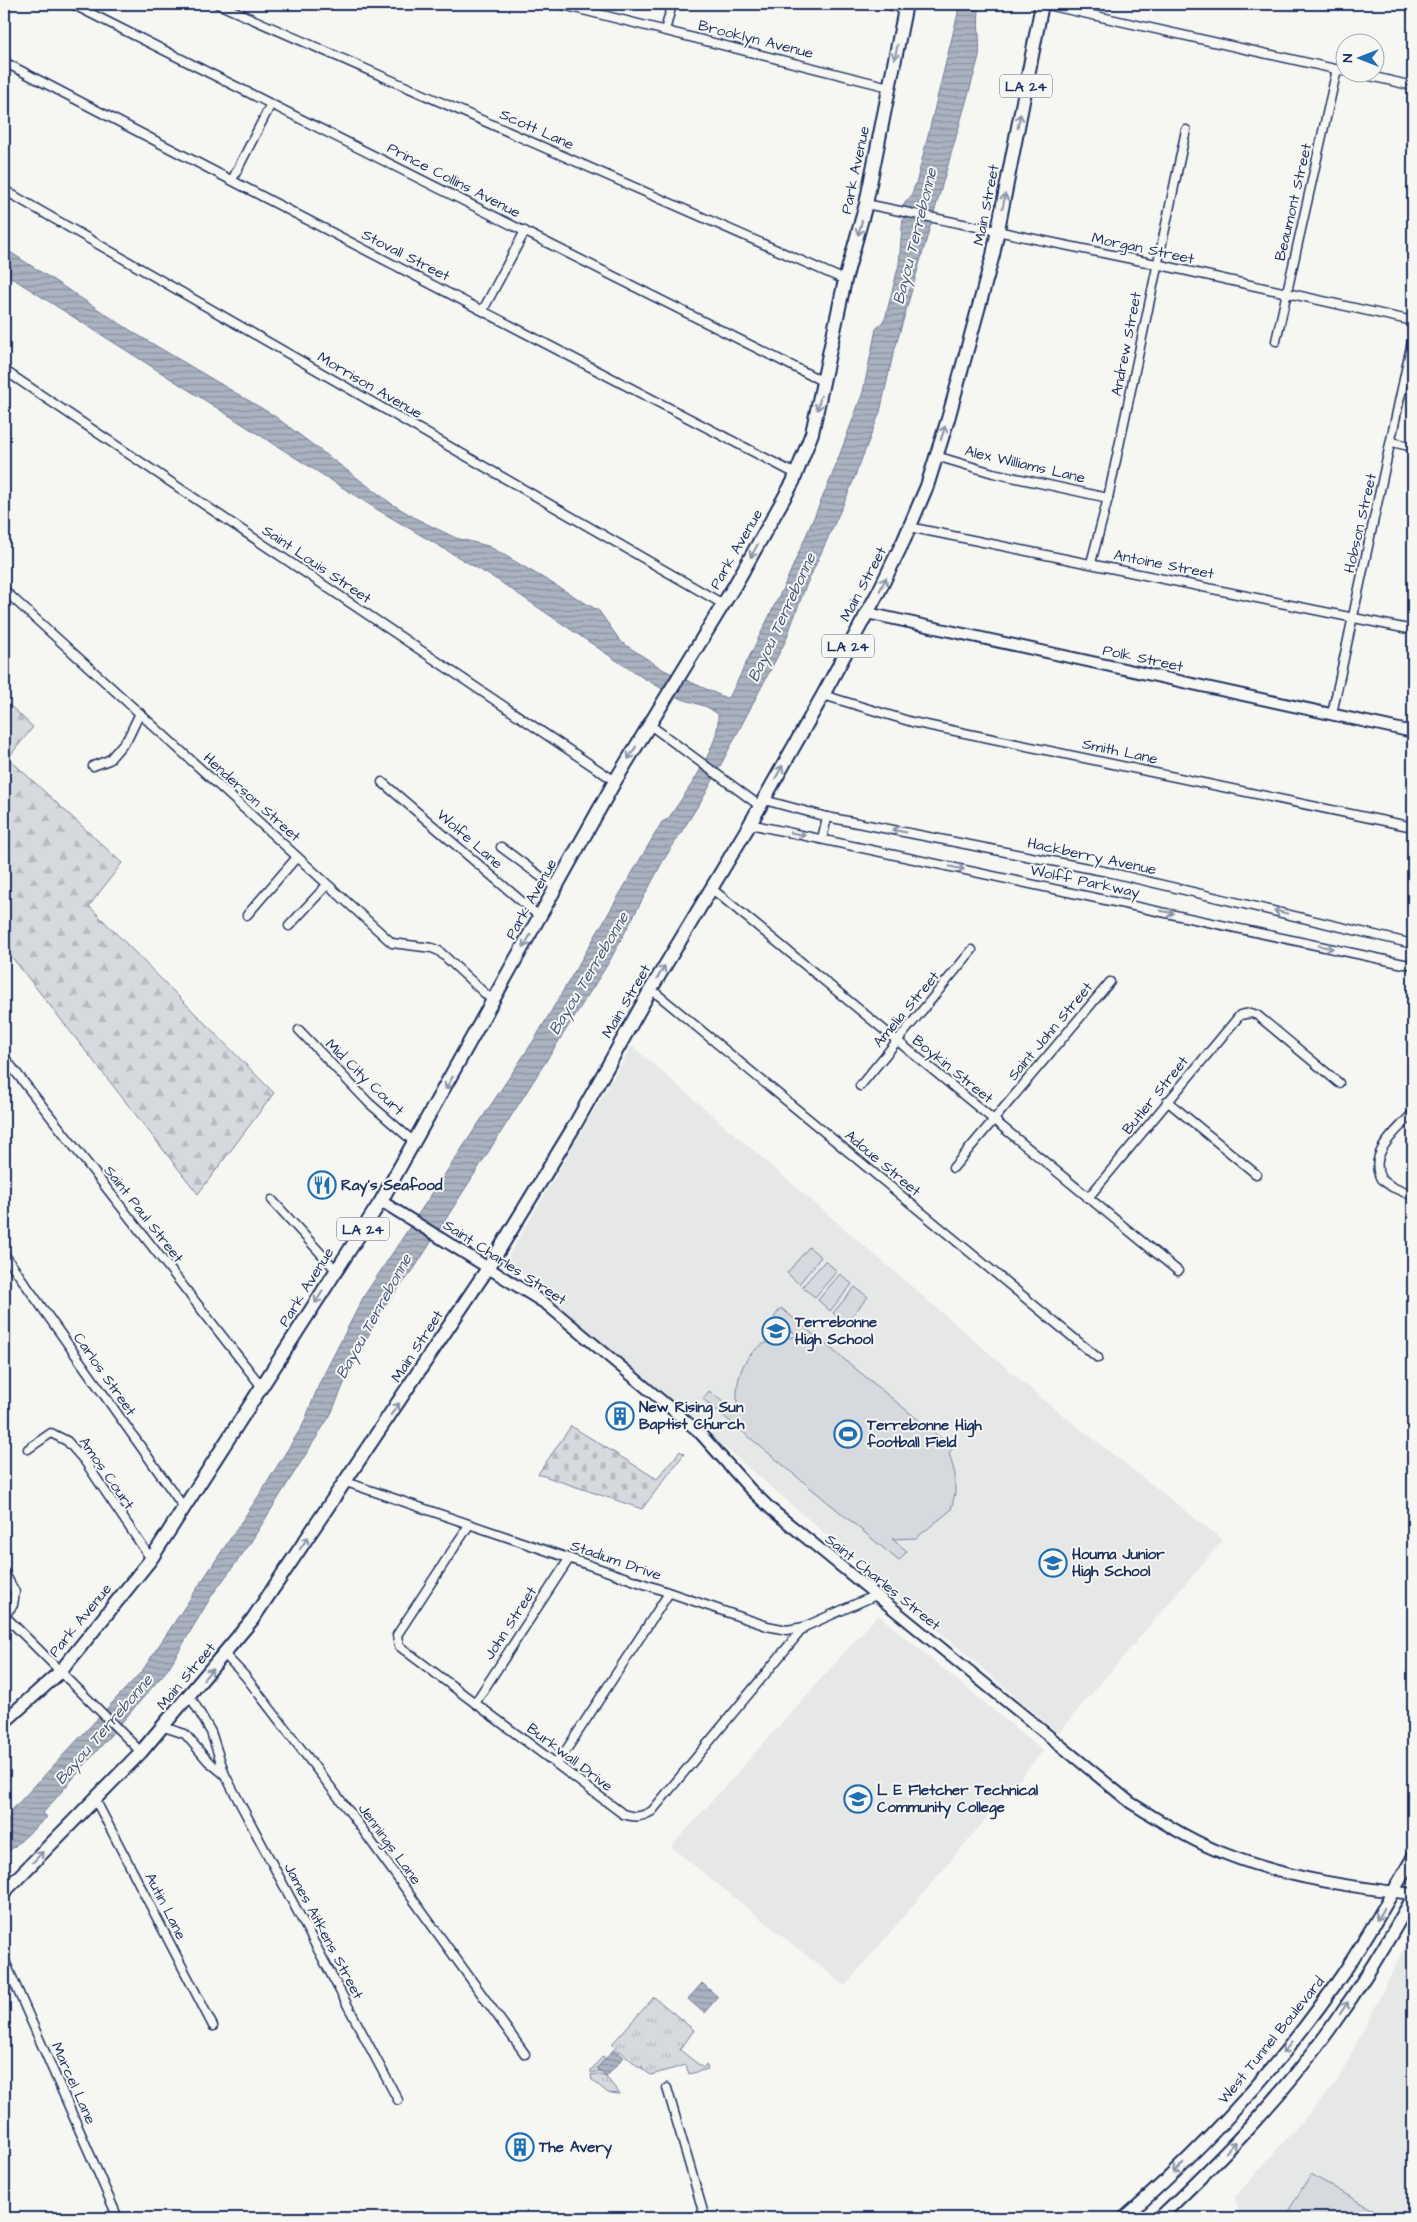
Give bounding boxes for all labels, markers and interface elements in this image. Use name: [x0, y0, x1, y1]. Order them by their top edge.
street label: Brooklyn Avenue: [696, 15, 816, 65]
north arrow: [1334, 32, 1384, 82]
one-way arrow: [891, 43, 900, 59]
text: N: [1338, 53, 1358, 62]
road number: LA 24: [1000, 74, 1052, 98]
street label: Scott Lane: [496, 104, 577, 155]
one-way arrow: [1015, 113, 1025, 129]
street label: Park Avenue: [836, 124, 875, 216]
street label: Prince Collins Avenue: [383, 138, 524, 223]
street label: Beaumont Street: [1270, 141, 1317, 263]
street label: Main Street: [968, 163, 1005, 247]
water label: Bayou Terrebonne: [887, 165, 944, 307]
one-way arrow: [1000, 193, 1009, 209]
one-way arrow: [854, 219, 864, 235]
street label: Stovall Street: [358, 224, 454, 287]
street label: Morgan Street: [1090, 227, 1196, 271]
street label: Andrew Street: [1106, 290, 1147, 398]
street label: Morrison Avenue: [313, 347, 426, 424]
one-way arrow: [814, 394, 823, 410]
one-way arrow: [939, 426, 949, 442]
street label: Alex Williams Lane: [963, 440, 1087, 489]
street label: Hobson Street: [1339, 471, 1382, 575]
street label: Park Avenue: [705, 505, 768, 593]
street label: Saint Louis Street: [258, 520, 376, 609]
one-way arrow: [748, 543, 758, 557]
street label: Main Street: [835, 543, 892, 625]
street label: Antoine Street: [1112, 544, 1216, 585]
water label: Bayou Terrebonne: [742, 548, 823, 686]
one-way arrow: [879, 577, 888, 592]
road number: LA 24: [822, 634, 874, 658]
street label: Polk Street: [1101, 640, 1185, 677]
street label: Smith Lane: [1080, 733, 1160, 770]
one-way arrow: [627, 746, 637, 760]
street label: Henderson Street: [198, 748, 305, 847]
one-way arrow: [774, 765, 784, 780]
street label: Wolfe Lane: [432, 805, 507, 874]
one-way arrow: [892, 825, 908, 835]
one-way arrow: [789, 830, 805, 839]
street label: Hackberry Avenue: [1025, 833, 1158, 881]
street label: Park Avenue: [501, 855, 562, 943]
street label: Wolff Parkway: [1028, 860, 1142, 904]
one-way arrow: [948, 863, 964, 873]
water label: Bayou Terrebonne: [544, 907, 636, 1039]
one-way arrow: [1273, 907, 1289, 916]
one-way arrow: [1159, 908, 1175, 918]
one-way arrow: [522, 933, 532, 948]
one-way arrow: [1317, 943, 1333, 952]
street label: Main Street: [597, 960, 656, 1042]
one-way arrow: [656, 966, 666, 980]
street label: Amelia Street: [868, 967, 945, 1052]
street label: Saint John Street: [1003, 978, 1098, 1085]
street label: Boykin Street: [907, 1030, 998, 1109]
street label: Mid City Court: [320, 1034, 409, 1121]
street label: Butler Street: [1117, 1052, 1194, 1139]
one-way arrow: [443, 1075, 453, 1090]
street label: Adoue Street: [840, 1125, 925, 1202]
street label: Saint Paul Street: [99, 1161, 188, 1267]
restaurant icon: Ray's Seafood: [307, 1170, 337, 1200]
place label: Ray's Seafood: [341, 1175, 443, 1197]
street label: Saint Charles Street: [439, 1215, 571, 1310]
road number: LA 24: [337, 1218, 389, 1240]
street label: Park Avenue: [274, 1244, 339, 1331]
water label: Bayou Terrebonne: [330, 1249, 419, 1383]
one-way arrow: [314, 1289, 324, 1303]
street label: Main Street: [386, 1306, 449, 1386]
place label: Terrebonne High School: [794, 1312, 877, 1352]
school or university icon: Terrebonne High School: [761, 1316, 791, 1346]
street label: Carlos Street: [68, 1328, 141, 1420]
place label: New Rising Sun Baptist Church: [639, 1397, 745, 1435]
building icon: New Rising Sun Baptist Church: [605, 1401, 635, 1431]
one-way arrow: [390, 1402, 400, 1416]
place label: Terrebonne High football Field: [866, 1415, 982, 1453]
sports icon: Terrebonne High football Field: [833, 1419, 863, 1449]
street label: Amos Court: [74, 1433, 139, 1514]
street label: Saint Charles Street: [820, 1529, 945, 1636]
street label: Stadium Drive: [568, 1535, 664, 1586]
one-way arrow: [299, 1537, 309, 1551]
place label: Houma Junior High School: [1072, 1544, 1165, 1584]
school or university icon: Houma Junior High School: [1038, 1548, 1068, 1578]
street label: Park Avenue: [44, 1579, 117, 1662]
street label: John Street: [479, 1582, 542, 1664]
street label: Main Street: [152, 1638, 221, 1715]
one-way arrow: [203, 1668, 214, 1681]
water label: Bayou Terrebonne: [50, 1669, 159, 1790]
street label: Burkwall Drive: [522, 1718, 617, 1797]
place label: L E Fletcher Technical Community College: [877, 1780, 1039, 1820]
school or university icon: L E Fletcher Technical Community College: [843, 1784, 873, 1814]
street label: Jennings Lane: [352, 1799, 426, 1890]
one-way arrow: [32, 1851, 44, 1863]
street label: James Aitkens Street: [279, 1859, 368, 2003]
street label: Autin Lane: [140, 1869, 191, 1943]
one-way arrow: [1374, 1907, 1384, 1921]
street label: West Tunnel Boulevard: [1213, 1972, 1330, 2109]
one-way arrow: [1339, 2001, 1349, 2015]
street label: Marcel Lane: [46, 2039, 101, 2128]
one-way arrow: [1282, 2041, 1293, 2054]
building icon: The Avery: [505, 2132, 535, 2162]
place label: The Avery: [538, 2137, 613, 2159]
one-way arrow: [1224, 2141, 1237, 2153]
one-way arrow: [1172, 2162, 1185, 2174]

